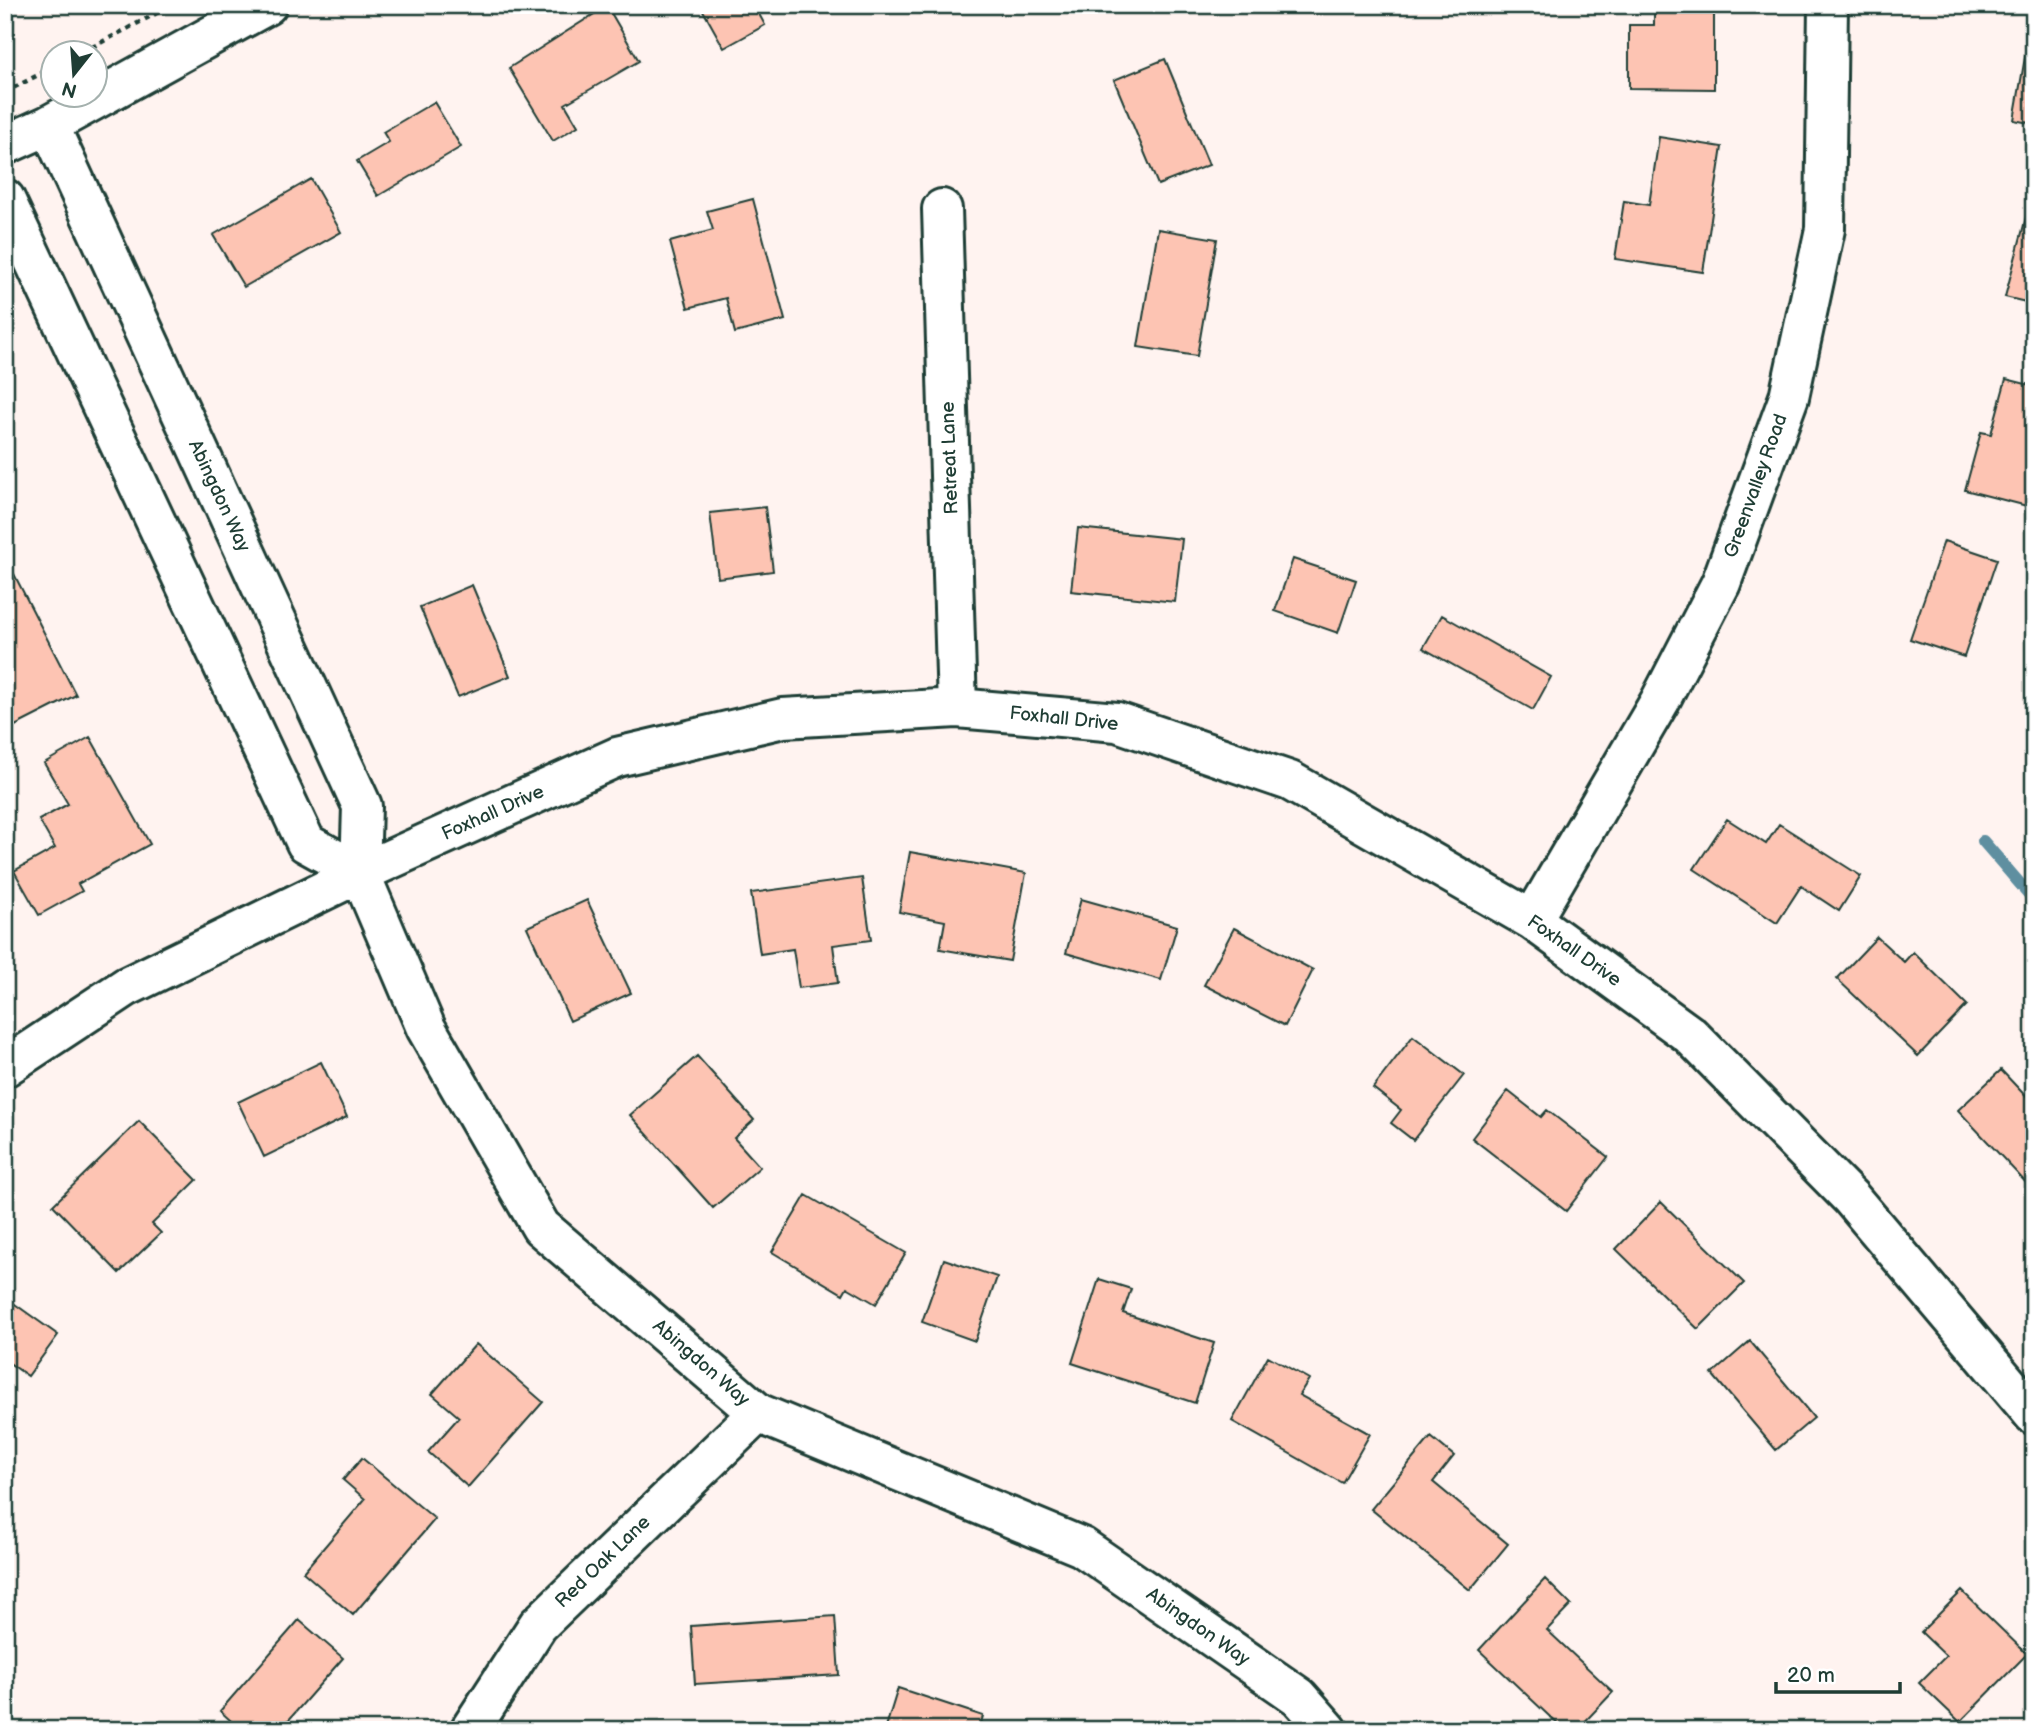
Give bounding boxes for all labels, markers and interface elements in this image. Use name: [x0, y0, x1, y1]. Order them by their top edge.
north arrow: [38, 38, 108, 108]
text: N: [59, 76, 80, 102]
street label: Retreat Lane: [937, 401, 963, 515]
street label: Greenvalley Road: [1719, 411, 1793, 561]
street label: Abingdon Way: [183, 436, 255, 556]
street label: Foxhall Drive: [1008, 702, 1120, 736]
street label: Foxhall Drive: [438, 780, 548, 846]
street label: Foxhall Drive: [1523, 910, 1625, 992]
street label: Abingdon Way: [648, 1315, 754, 1412]
street label: Red Oak Lane: [551, 1511, 655, 1613]
street label: Abingdon Way: [1142, 1583, 1254, 1671]
scale bar: [1776, 1651, 1901, 1695]
text: 20 m: [1787, 1663, 1835, 1688]

